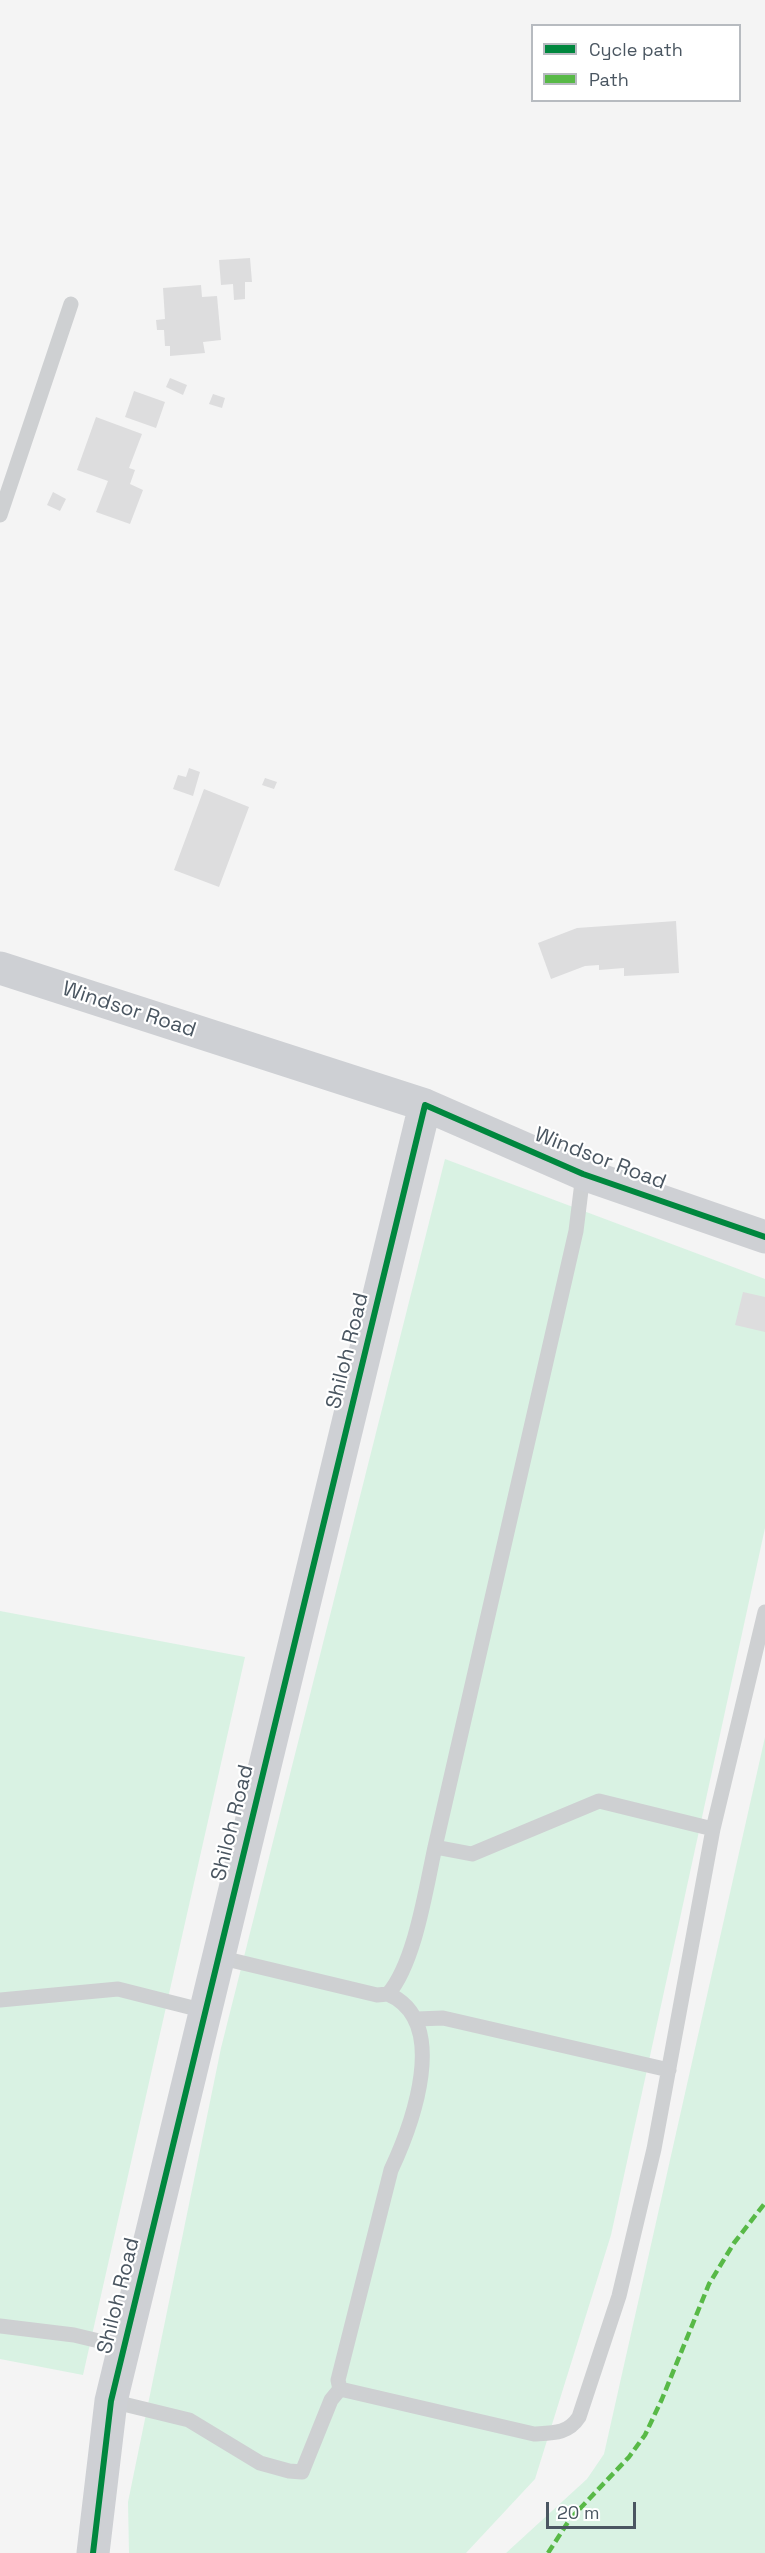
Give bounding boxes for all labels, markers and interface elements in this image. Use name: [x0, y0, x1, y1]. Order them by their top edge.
legend: [531, 24, 741, 102]
text: Cycle path: [589, 38, 683, 61]
text: Path: [589, 68, 629, 91]
street label: Windsor Road: [59, 977, 199, 1043]
street label: Windsor Road: [531, 1122, 669, 1196]
street label: Shiloh Road: [321, 1290, 375, 1412]
street label: Shiloh Road: [206, 1762, 260, 1884]
street label: Shiloh Road: [92, 2235, 146, 2357]
scale bar: [549, 2490, 639, 2528]
text: 20 m: [557, 2501, 600, 2524]

